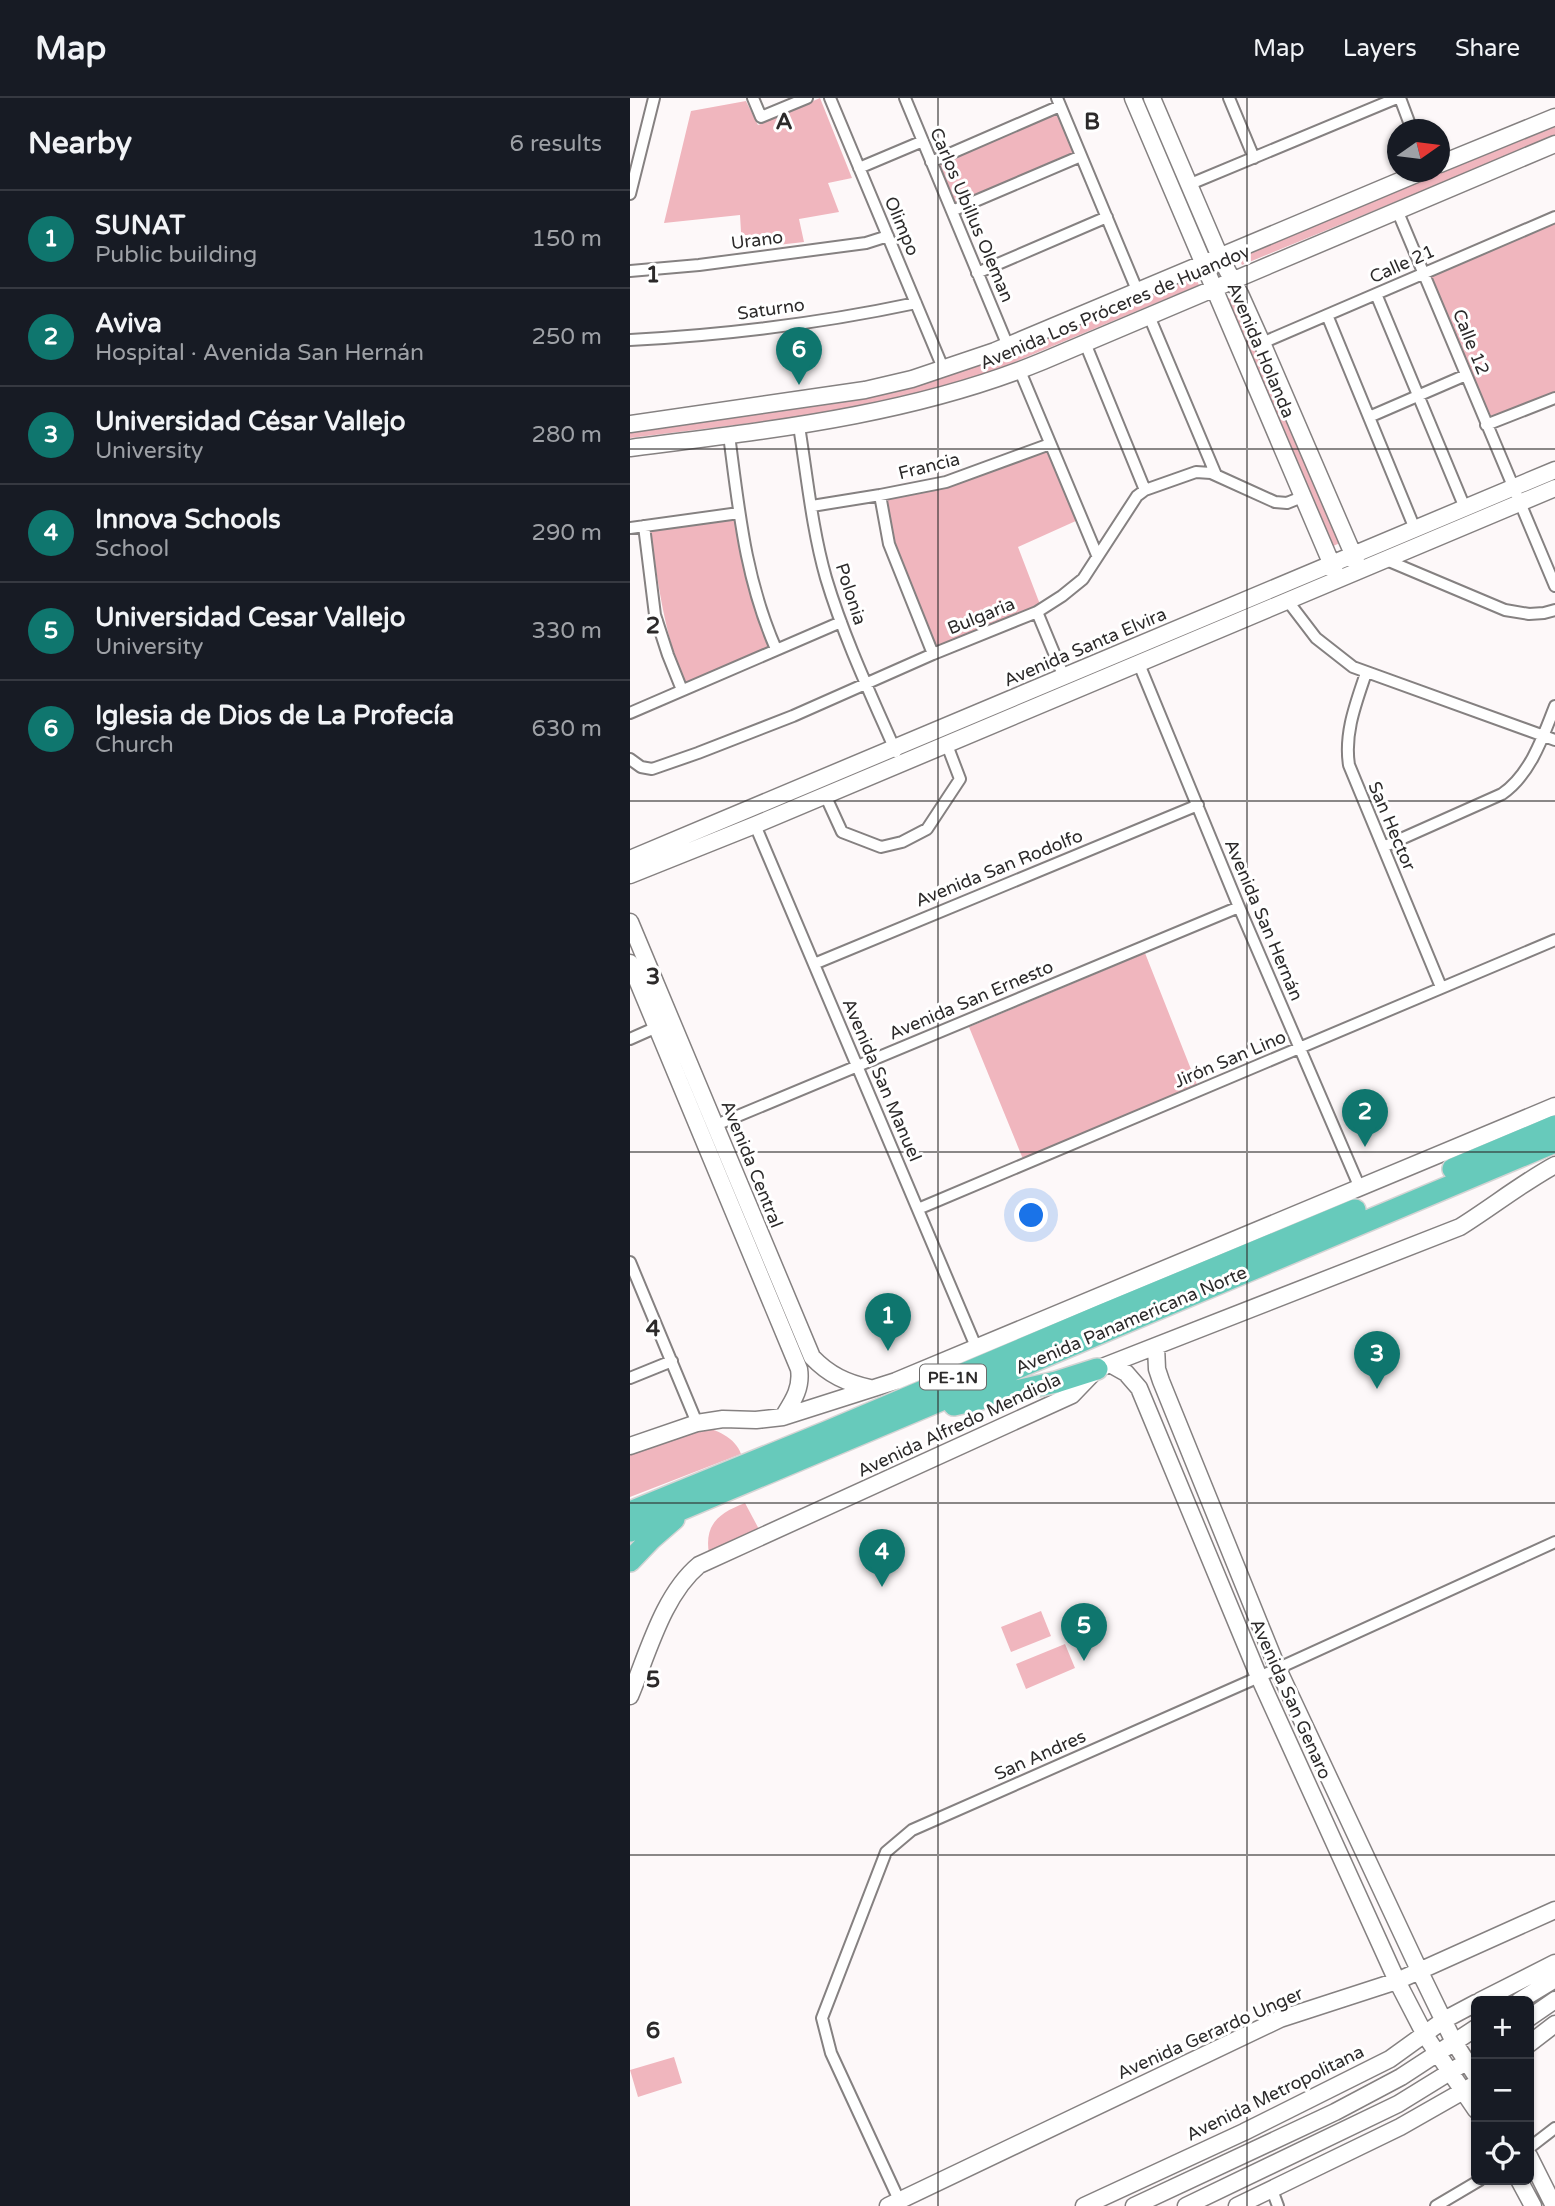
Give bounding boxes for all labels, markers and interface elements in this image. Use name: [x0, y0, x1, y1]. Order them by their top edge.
text: Map: [35, 29, 106, 68]
text: Map: [1253, 34, 1305, 63]
text: Layers: [1343, 34, 1417, 63]
text: Share: [1455, 34, 1520, 63]
text: A: [775, 108, 793, 136]
text: B: [1084, 108, 1100, 136]
north arrow: [1387, 119, 1450, 182]
street label: Carlos Ubillus Oleman: [925, 124, 1019, 306]
text: Nearby: [28, 125, 132, 162]
text: 6 results: [509, 130, 602, 158]
street label: Olimpo: [880, 193, 924, 259]
text: SUNAT: [95, 210, 185, 241]
text: 1: [44, 225, 58, 253]
text: 150 m: [532, 225, 602, 253]
street label: Urano: [730, 226, 784, 254]
street label: Avenida Los Próceres de Huandoy: [977, 240, 1254, 374]
street label: Calle 21: [1366, 240, 1438, 288]
text: Public building: [95, 241, 257, 269]
text: 1: [646, 261, 660, 289]
street label: Avenida Holanda: [1222, 279, 1300, 421]
street label: Saturno: [736, 293, 806, 325]
street label: Calle 12: [1448, 306, 1494, 378]
text: Aviva: [95, 308, 162, 339]
text: 2: [44, 323, 58, 351]
text: 250 m: [532, 323, 602, 351]
pin: 6: [776, 327, 822, 385]
text: Hospital · Avenida San Hernán: [95, 339, 424, 367]
text: Universidad César Vallejo: [95, 406, 405, 437]
text: 3: [44, 421, 58, 449]
text: 280 m: [532, 421, 602, 449]
text: University: [95, 437, 203, 465]
street label: Francia: [896, 448, 962, 484]
text: Innova Schools: [95, 504, 281, 535]
text: 4: [44, 519, 58, 547]
text: 290 m: [532, 519, 602, 547]
text: School: [95, 535, 169, 563]
street label: Polonia: [831, 560, 871, 628]
street label: Bulgaria: [944, 593, 1018, 639]
text: Universidad Cesar Vallejo: [95, 602, 405, 633]
street label: Avenida Santa Elvira: [1000, 603, 1170, 691]
text: 2: [646, 612, 660, 640]
text: 5: [44, 617, 58, 645]
text: 330 m: [532, 617, 602, 645]
text: University: [95, 633, 203, 661]
text: Iglesia de Dios de La Profecía: [95, 700, 454, 731]
text: 6: [44, 715, 58, 743]
text: 630 m: [532, 715, 602, 743]
text: Church: [95, 731, 174, 759]
street label: San Hector: [1363, 778, 1421, 874]
street label: Avenida San Rodolfo: [912, 824, 1086, 912]
street label: Avenida San Hernán: [1220, 836, 1308, 1004]
street label: Avenida San Ernesto: [885, 955, 1057, 1045]
text: 3: [646, 963, 660, 991]
street label: Avenida San Manuel: [838, 995, 926, 1165]
street label: Jirón San Lino: [1171, 1025, 1289, 1093]
pin: 2: [1342, 1089, 1388, 1147]
street label: Avenida Central: [716, 1097, 788, 1231]
your location: [1014, 1198, 1048, 1232]
street label: Avenida Panamericana Norte: [1012, 1261, 1250, 1379]
pin: 1: [865, 1293, 911, 1351]
text: 4: [646, 1315, 661, 1343]
pin: 3: [1354, 1331, 1400, 1389]
road number: PE-1N: [920, 1364, 986, 1390]
street label: Avenida Alfredo Mendiola: [854, 1368, 1064, 1482]
pin: 4: [859, 1529, 905, 1587]
pin: 5: [1061, 1603, 1107, 1661]
street label: Avenida San Genaro: [1246, 1615, 1336, 1783]
text: 5: [646, 1666, 660, 1694]
street label: San Andres: [991, 1725, 1089, 1785]
street label: Avenida Gerardo Unger: [1114, 1982, 1306, 2084]
map controls: [1471, 1996, 1534, 2185]
button: +: [1471, 1996, 1534, 2059]
text: 6: [646, 2017, 660, 2045]
street label: Avenida Metropolitana: [1183, 2040, 1367, 2146]
button: −: [1471, 2059, 1534, 2122]
button: locate: [1471, 2122, 1534, 2185]

